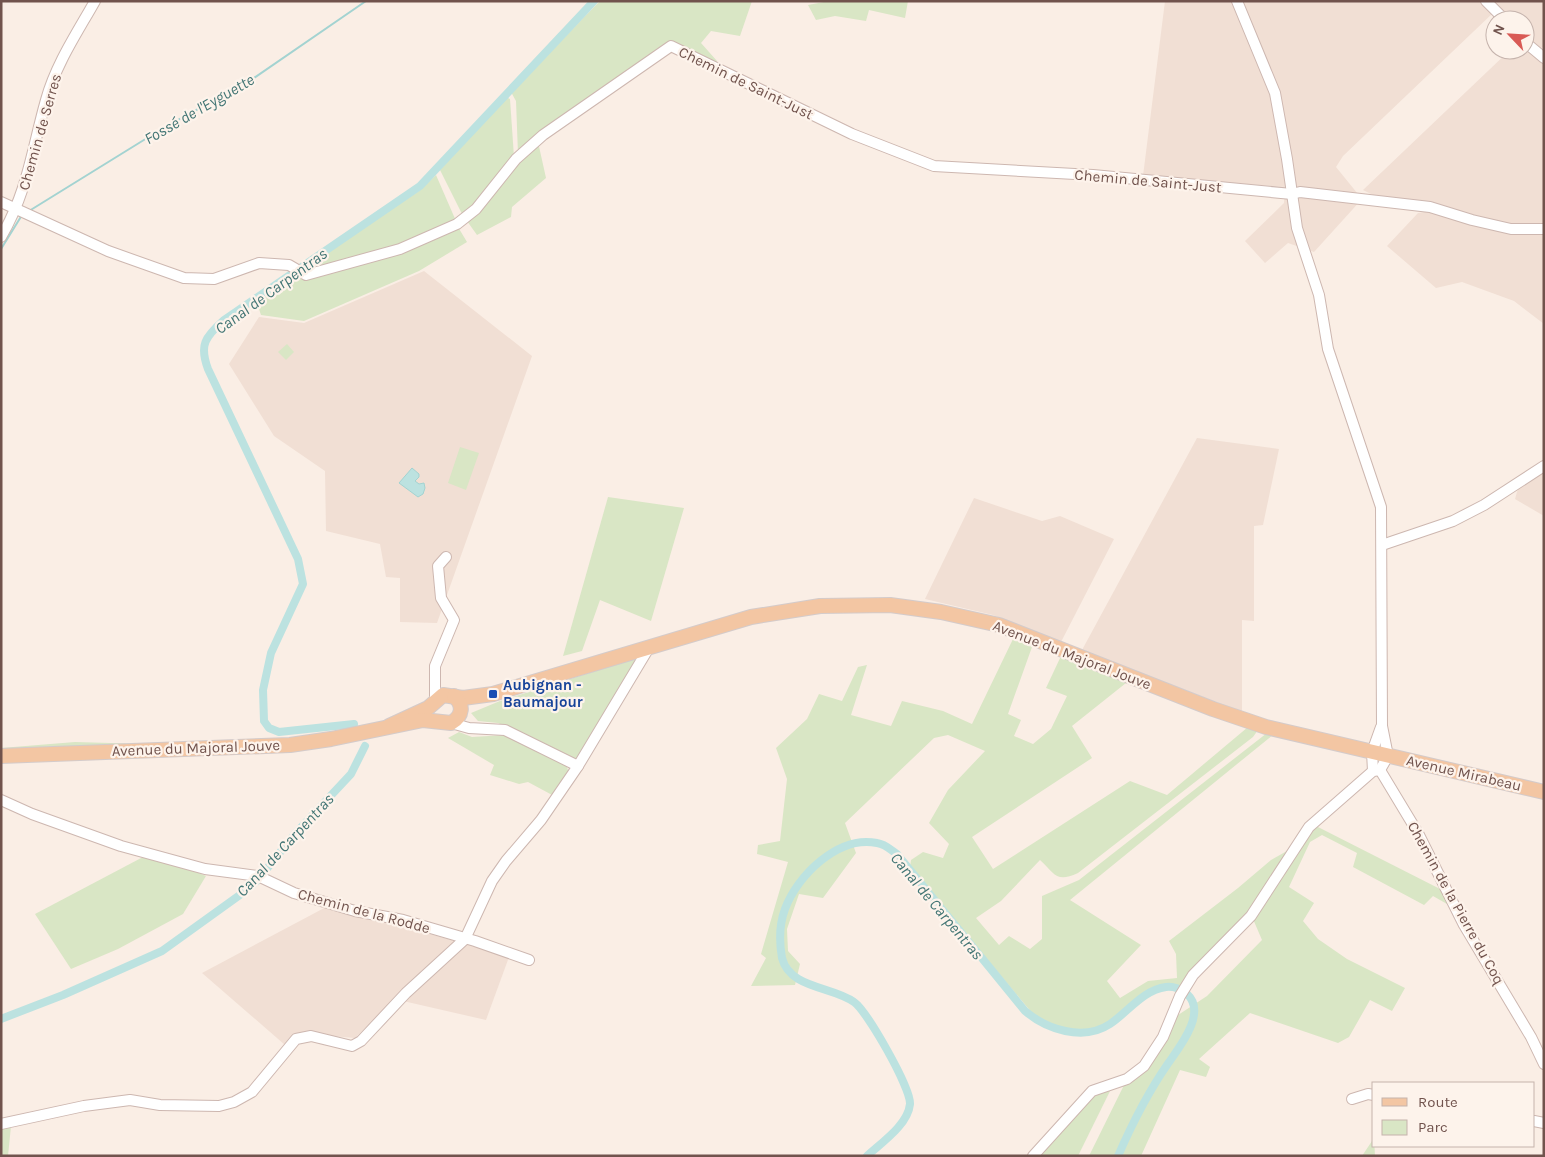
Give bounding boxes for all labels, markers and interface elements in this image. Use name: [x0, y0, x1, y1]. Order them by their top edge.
north arrow: [1485, 10, 1535, 60]
text: N: [1489, 22, 1508, 38]
street label: Chemin de Saint-Just: [676, 43, 817, 124]
water label: Fossé de l'Eyguette: [141, 70, 258, 148]
street label: Chemin de Serres: [15, 72, 65, 192]
street label: Chemin de Saint-Just: [1074, 166, 1223, 196]
water label: Canal de Carpentras: [211, 244, 331, 338]
street label: Avenue du Majoral Jouve: [990, 616, 1154, 694]
place label: Aubignan - Baumajour: [503, 676, 583, 711]
marker: Aubignan - Baumajour: [487, 688, 499, 700]
street label: Avenue du Majoral Jouve: [112, 736, 280, 760]
street label: Avenue Mirabeau: [1405, 751, 1523, 795]
water label: Canal de Carpentras: [232, 789, 338, 901]
street label: Chemin de la Pierre du Coq: [1404, 818, 1508, 988]
water label: Canal de Carpentras: [887, 849, 988, 964]
street label: Chemin de la Rodde: [296, 885, 432, 937]
legend: [1372, 1082, 1535, 1147]
text: Route: [1418, 1093, 1458, 1111]
text: Parc: [1418, 1118, 1448, 1136]

